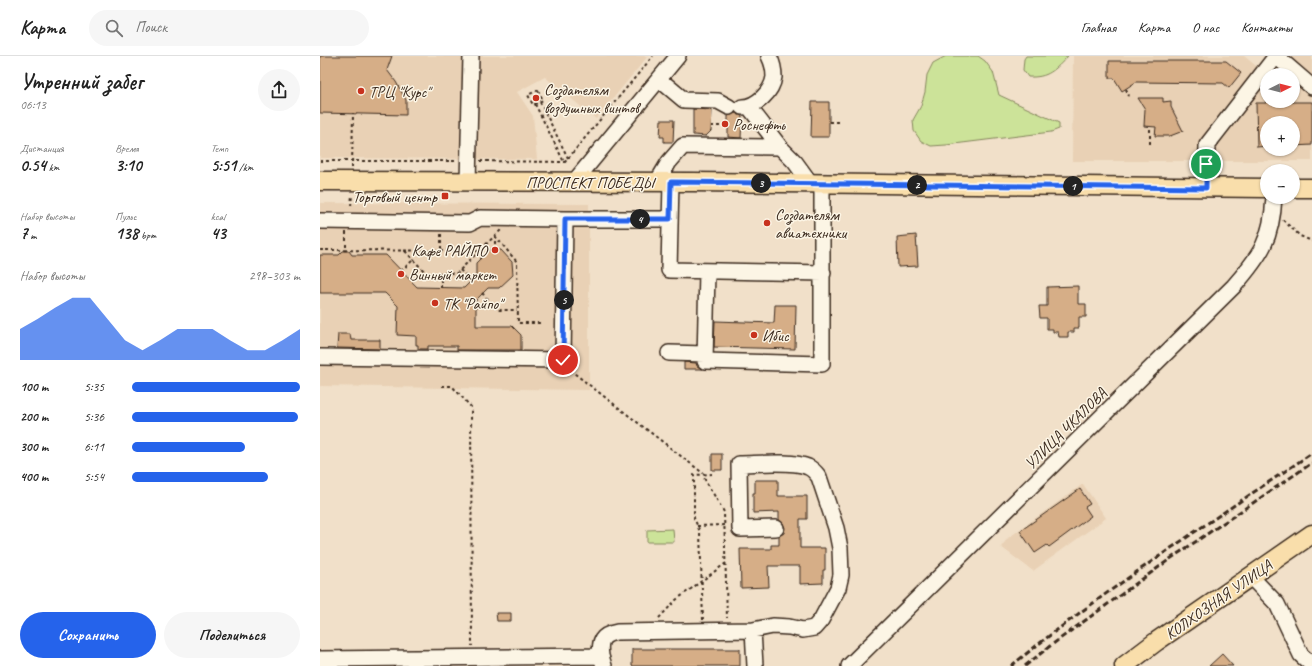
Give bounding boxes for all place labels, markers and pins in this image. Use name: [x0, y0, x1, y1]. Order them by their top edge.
place label: Создателям воздушных винтов: [544, 80, 642, 118]
place label: ТРЦ "Курс": [369, 82, 433, 102]
marker: ТРЦ "Курс": [356, 86, 366, 96]
marker: Создателям воздушных винтов: [531, 93, 541, 103]
place label: Роснефть: [733, 115, 786, 135]
marker: Роснефть: [720, 119, 730, 129]
pin: [1189, 147, 1223, 181]
pin: 3: [751, 173, 771, 193]
pin: 2: [907, 175, 927, 195]
pin: 1: [1063, 176, 1083, 196]
place label: Торговый центр: [352, 187, 438, 207]
marker: Торговый центр: [440, 191, 450, 201]
place label: Создателям авиатехники: [775, 205, 848, 243]
pin: 4: [630, 209, 650, 229]
marker: Создателям авиатехники: [762, 218, 772, 228]
place label: Кафе РАЙПО: [412, 241, 489, 261]
marker: Кафе РАЙПО: [490, 245, 500, 255]
place label: Винный маркет: [409, 265, 498, 285]
marker: Винный маркет: [396, 269, 406, 279]
pin: 5: [554, 290, 574, 310]
place label: ТК "Райпо": [443, 294, 505, 314]
marker: ТК "Райпо": [430, 298, 440, 308]
place label: Ибис: [762, 326, 790, 346]
marker: Ибис: [749, 330, 759, 340]
pin: [546, 343, 580, 377]

